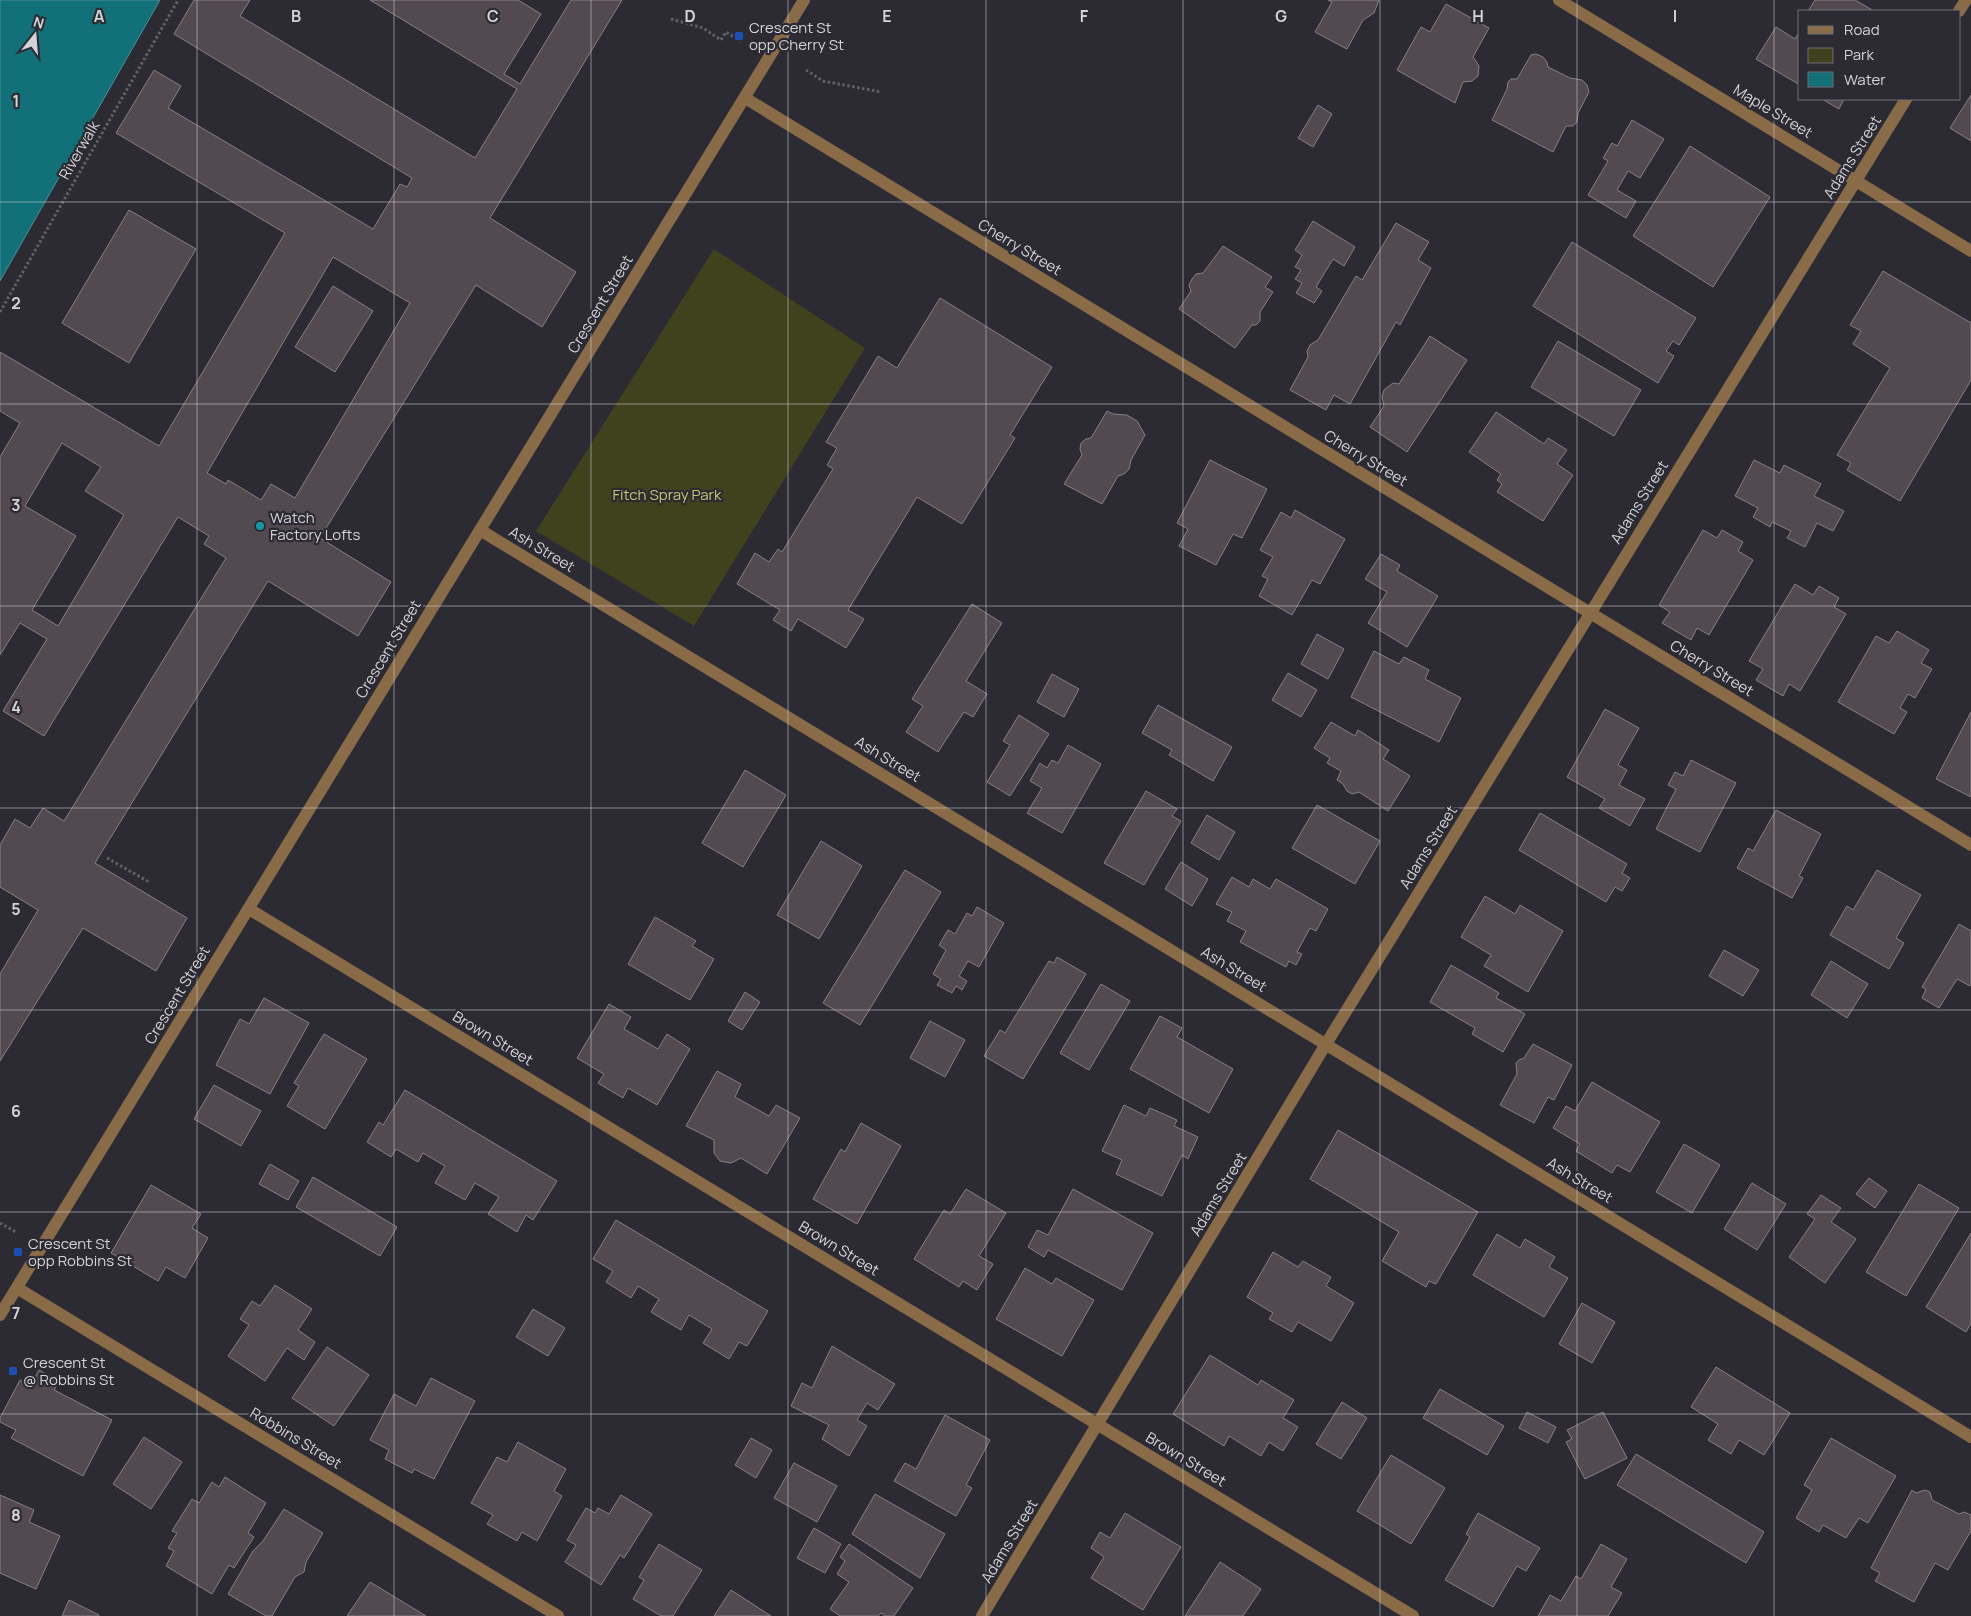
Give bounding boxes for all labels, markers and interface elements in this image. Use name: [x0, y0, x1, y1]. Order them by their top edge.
text: A: [94, 5, 105, 27]
text: B: [291, 5, 301, 27]
text: C: [487, 5, 499, 27]
text: D: [684, 5, 696, 27]
text: E: [882, 5, 892, 27]
text: F: [1080, 5, 1089, 27]
text: G: [1275, 5, 1287, 27]
text: H: [1472, 5, 1484, 27]
text: I: [1673, 5, 1677, 27]
north arrow: [10, 10, 60, 60]
legend: [1798, 10, 1961, 100]
text: N: [31, 12, 47, 33]
place label: Crescent St opp Cherry St: [749, 17, 844, 55]
text: Road: [1844, 19, 1880, 40]
marker: Crescent St opp Cherry St: [733, 30, 745, 42]
text: Park: [1844, 44, 1874, 65]
text: Water: [1844, 69, 1886, 90]
street label: Maple Street: [1729, 79, 1817, 143]
text: 1: [12, 90, 20, 112]
street label: Adams Street: [1818, 111, 1886, 203]
street label: Riverwalk: [54, 116, 105, 183]
street label: Cherry Street: [974, 214, 1066, 280]
street label: Crescent Street: [562, 251, 638, 357]
text: 2: [11, 292, 21, 314]
street label: Cherry Street: [1320, 425, 1412, 491]
street label: Adams Street: [1605, 456, 1673, 548]
park label: Fitch Spray Park: [613, 484, 722, 505]
text: 3: [11, 494, 21, 516]
place label: Watch Factory Lofts: [270, 507, 361, 545]
marker: Watch Factory Lofts: [254, 520, 266, 532]
street label: Ash Street: [505, 521, 579, 577]
street label: Crescent Street: [350, 596, 426, 702]
street label: Cherry Street: [1666, 635, 1758, 701]
text: 4: [11, 696, 21, 718]
street label: Ash Street: [851, 731, 925, 787]
street label: Adams Street: [1394, 801, 1462, 893]
text: 5: [11, 898, 21, 920]
street label: Ash Street: [1197, 941, 1271, 997]
street label: Crescent Street: [139, 942, 215, 1048]
street label: Brown Street: [449, 1006, 537, 1070]
text: 6: [11, 1100, 21, 1122]
street label: Adams Street: [1185, 1148, 1251, 1240]
street label: Ash Street: [1543, 1152, 1617, 1208]
street label: Brown Street: [795, 1216, 883, 1280]
place label: Crescent St opp Robbins St: [28, 1233, 132, 1271]
marker: Crescent St opp Robbins St: [12, 1246, 24, 1258]
text: 7: [12, 1302, 20, 1324]
place label: Crescent St @ Robbins St: [23, 1352, 114, 1390]
marker: Crescent St @ Robbins St: [7, 1365, 19, 1377]
street label: Robbins Street: [246, 1402, 346, 1474]
street label: Brown Street: [1142, 1427, 1230, 1491]
street label: Adams Street: [976, 1495, 1042, 1587]
text: 8: [11, 1504, 21, 1526]

